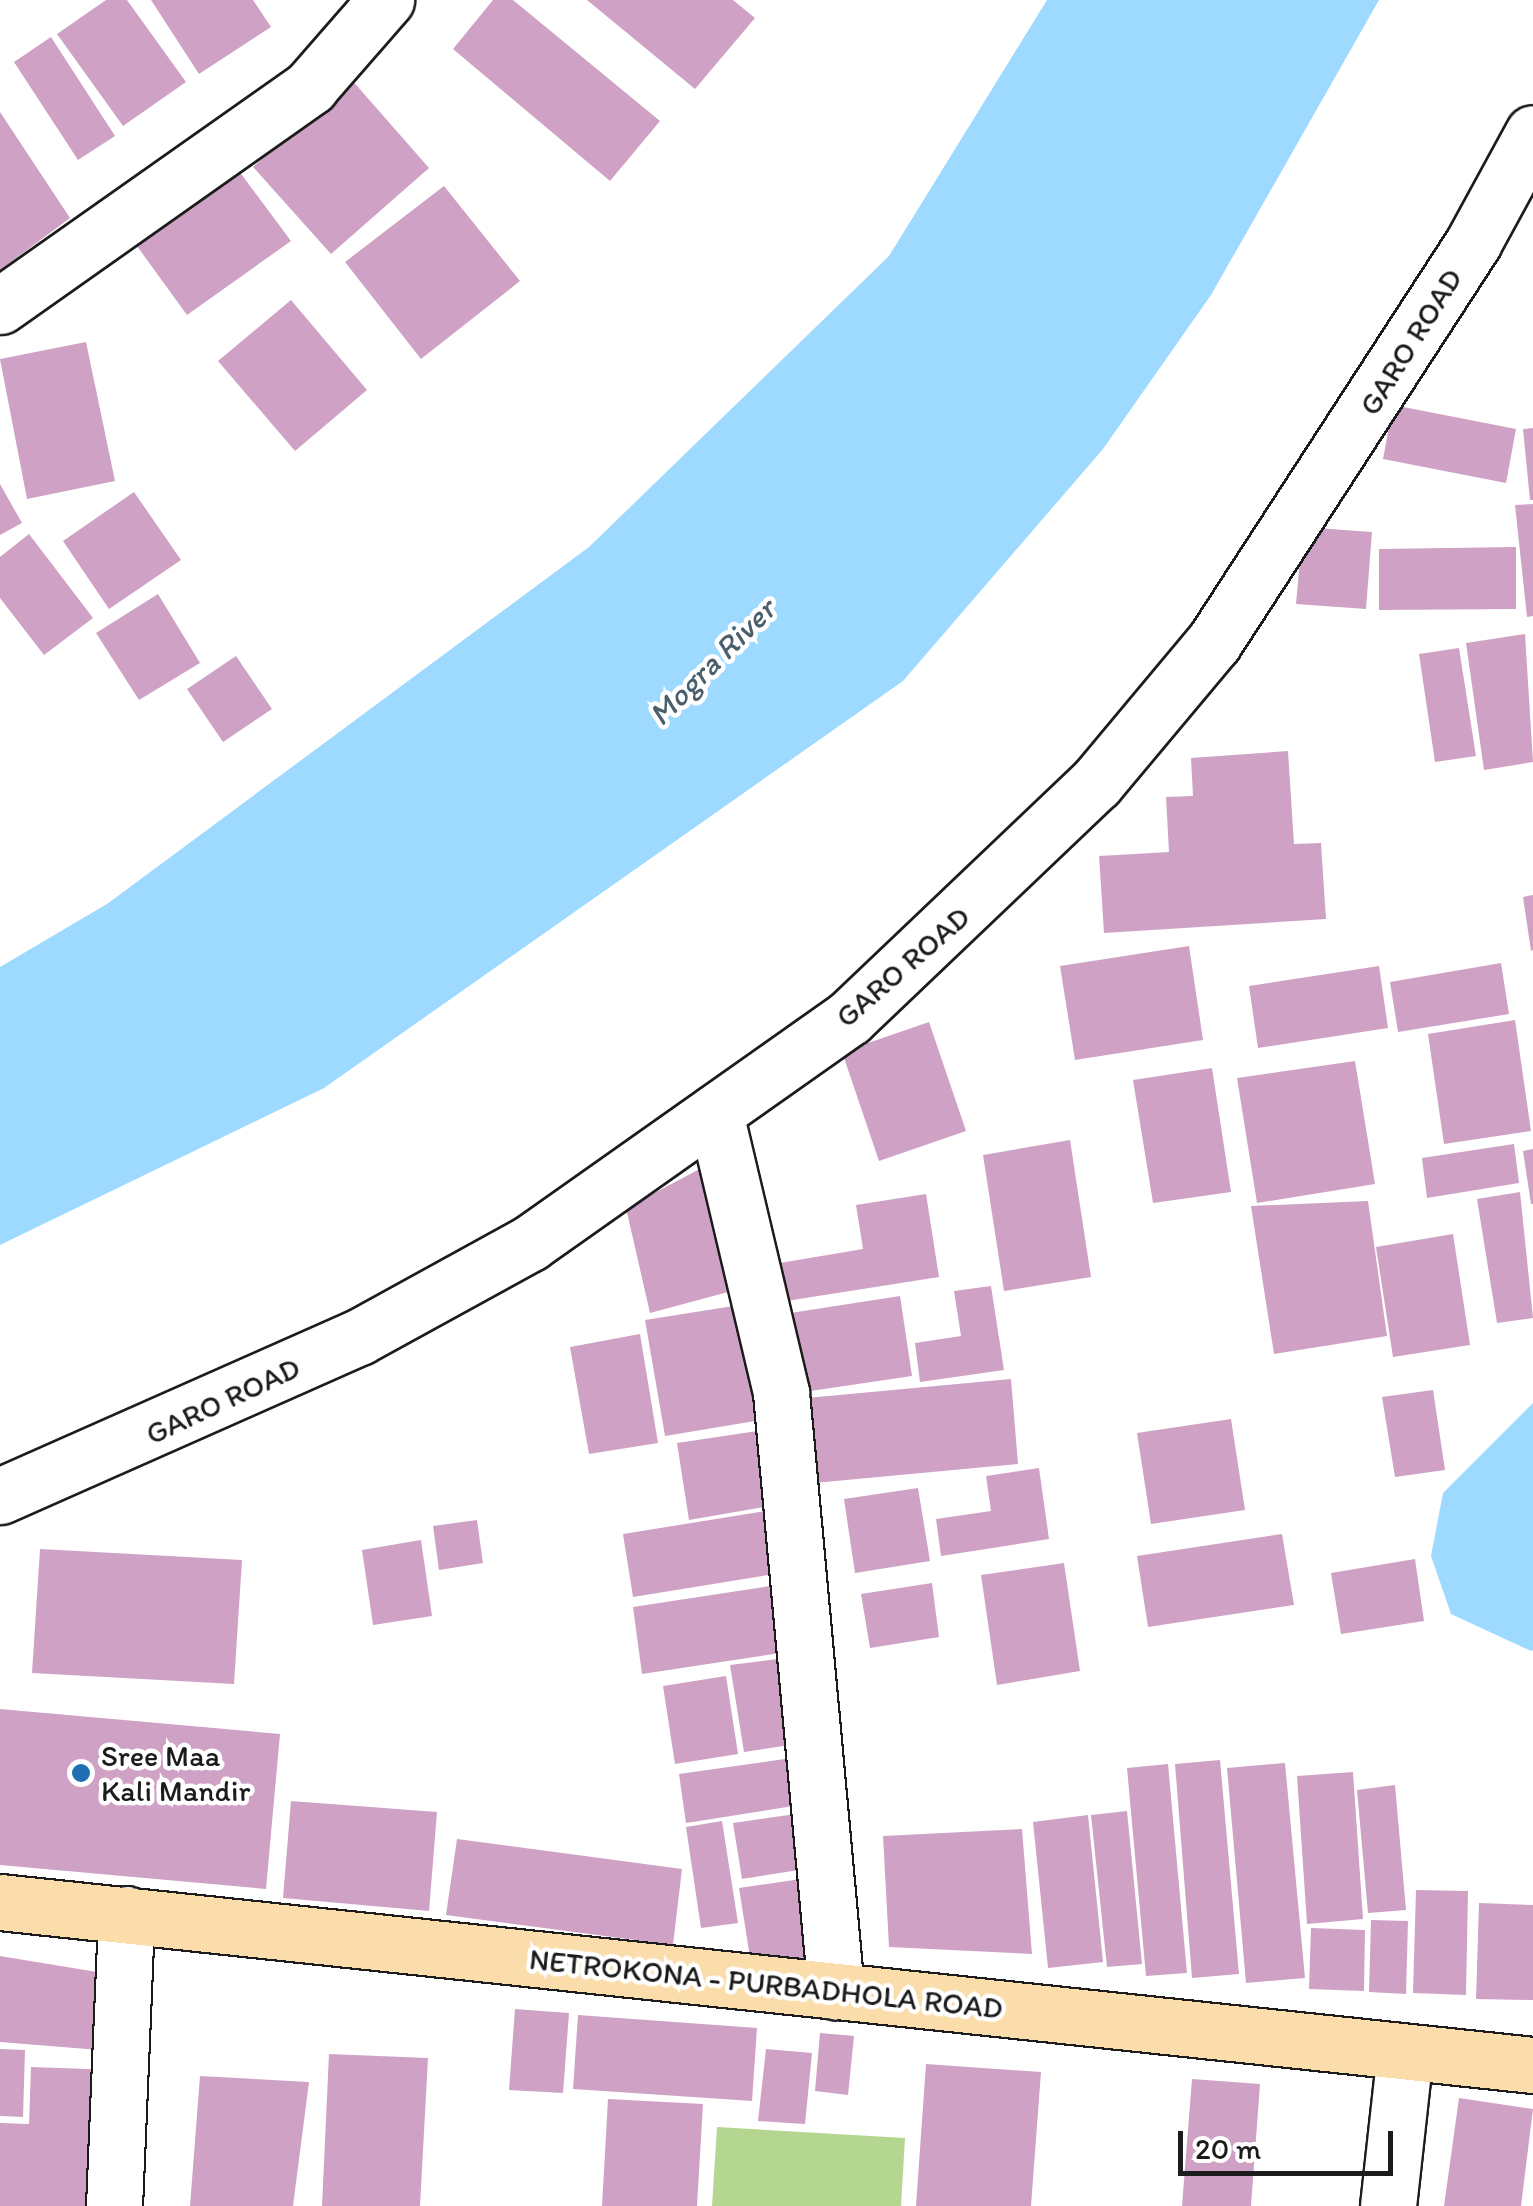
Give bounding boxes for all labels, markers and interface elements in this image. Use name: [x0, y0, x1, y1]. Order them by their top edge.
street label: GARO ROAD: [1352, 263, 1470, 421]
water label: Mogra River: [641, 591, 783, 733]
street label: GARO ROAD: [829, 899, 977, 1035]
street label: GARO ROAD: [141, 1350, 305, 1452]
place label: Sree Maa Kali Mandir: [101, 1738, 251, 1808]
marker: Sree Maa Kali Mandir: [70, 1762, 92, 1784]
street label: NETROKONA - PURBADHOLA ROAD: [528, 1941, 1004, 2027]
scale bar: [1183, 2111, 1398, 2173]
text: 20 m: [1195, 2130, 1261, 2167]

